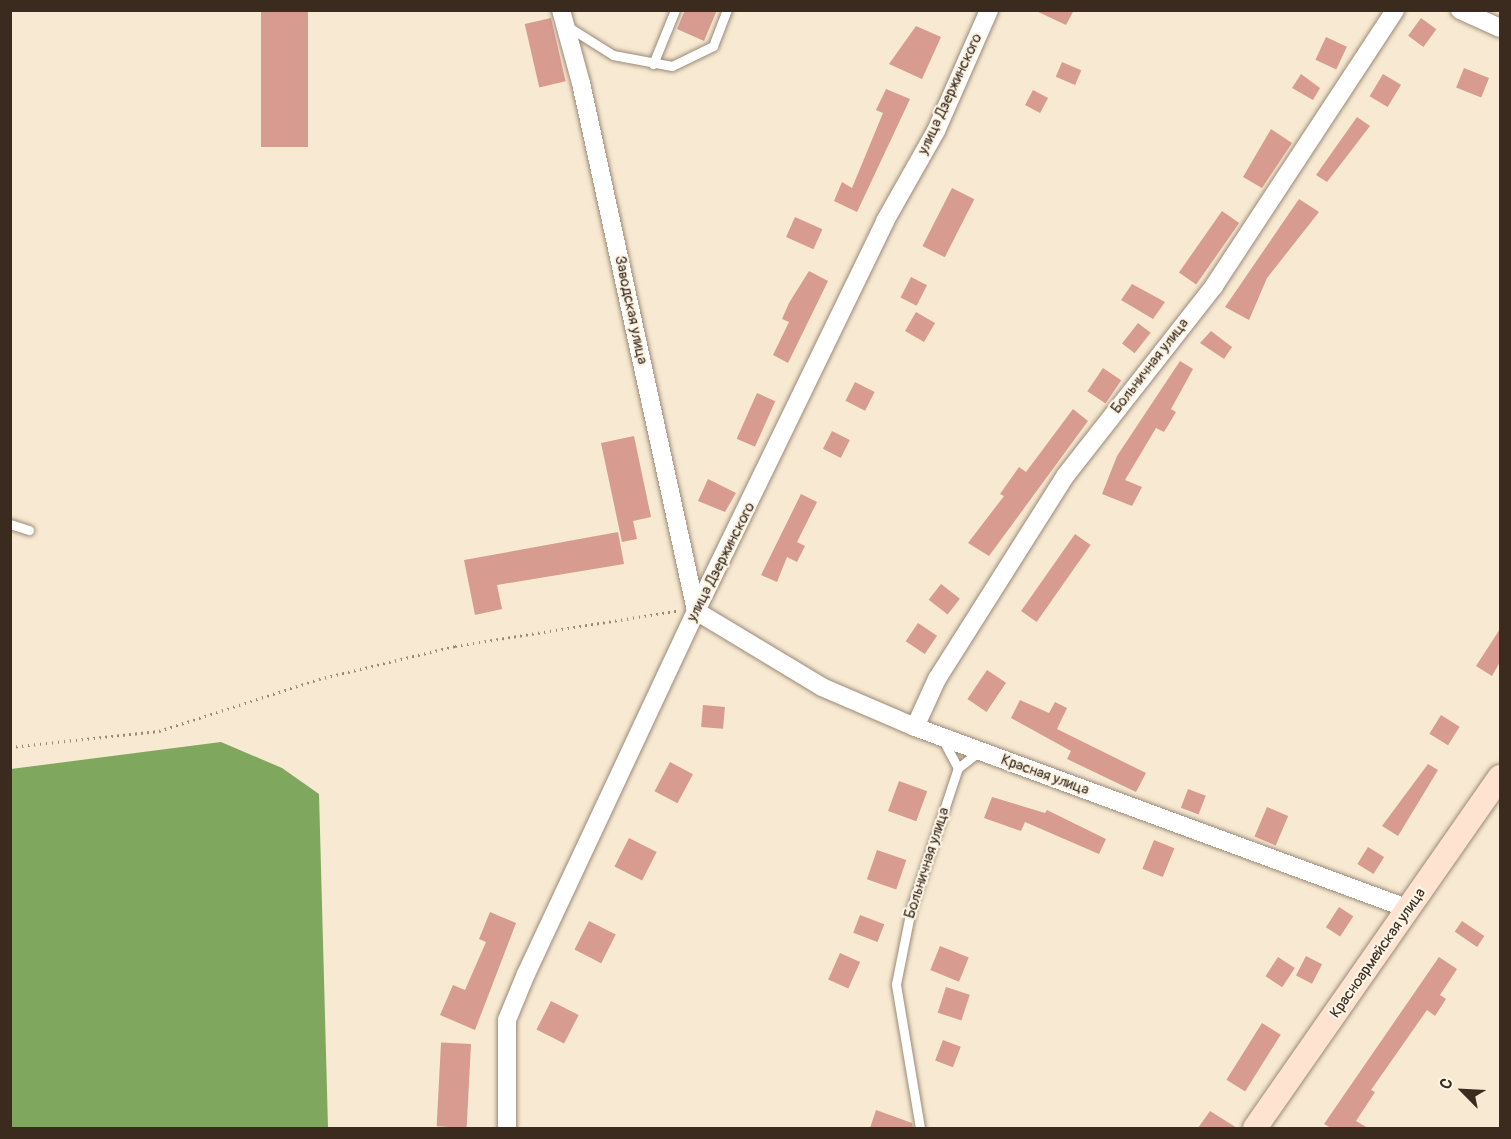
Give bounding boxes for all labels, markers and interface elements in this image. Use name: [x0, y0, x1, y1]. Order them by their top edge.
street label: улица Дзержинского: [914, 31, 986, 157]
street label: Заводская улица: [611, 254, 651, 366]
street label: Больничная улица: [1107, 315, 1193, 417]
street label: улица Дзержинского: [683, 499, 759, 625]
street label: Красная улица: [999, 751, 1091, 799]
street label: Больничная улица: [901, 805, 953, 921]
street label: Красноармейская улица: [1326, 885, 1430, 1021]
north arrow: [1433, 1061, 1493, 1121]
text: С: [1435, 1075, 1458, 1092]

